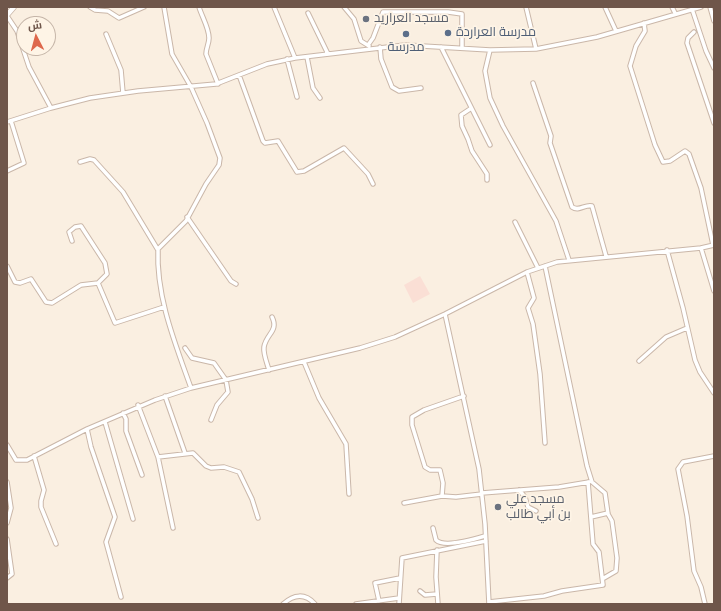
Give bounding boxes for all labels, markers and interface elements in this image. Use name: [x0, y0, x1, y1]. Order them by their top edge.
place label: مسجد العراريد: [374, 11, 449, 27]
marker: مسجد العراريد: [361, 14, 371, 24]
north arrow: [16, 16, 56, 56]
text: ش: [27, 17, 43, 33]
place label: مدرسة العراردة: [456, 25, 536, 41]
marker: مدرسة العراردة: [443, 28, 453, 38]
marker: مدرسة: [401, 29, 411, 39]
place label: مدرسة: [388, 40, 424, 56]
place label: مسجد علي بن أبي طالب: [506, 492, 571, 523]
marker: مسجد علي بن أبي طالب: [493, 502, 503, 512]

